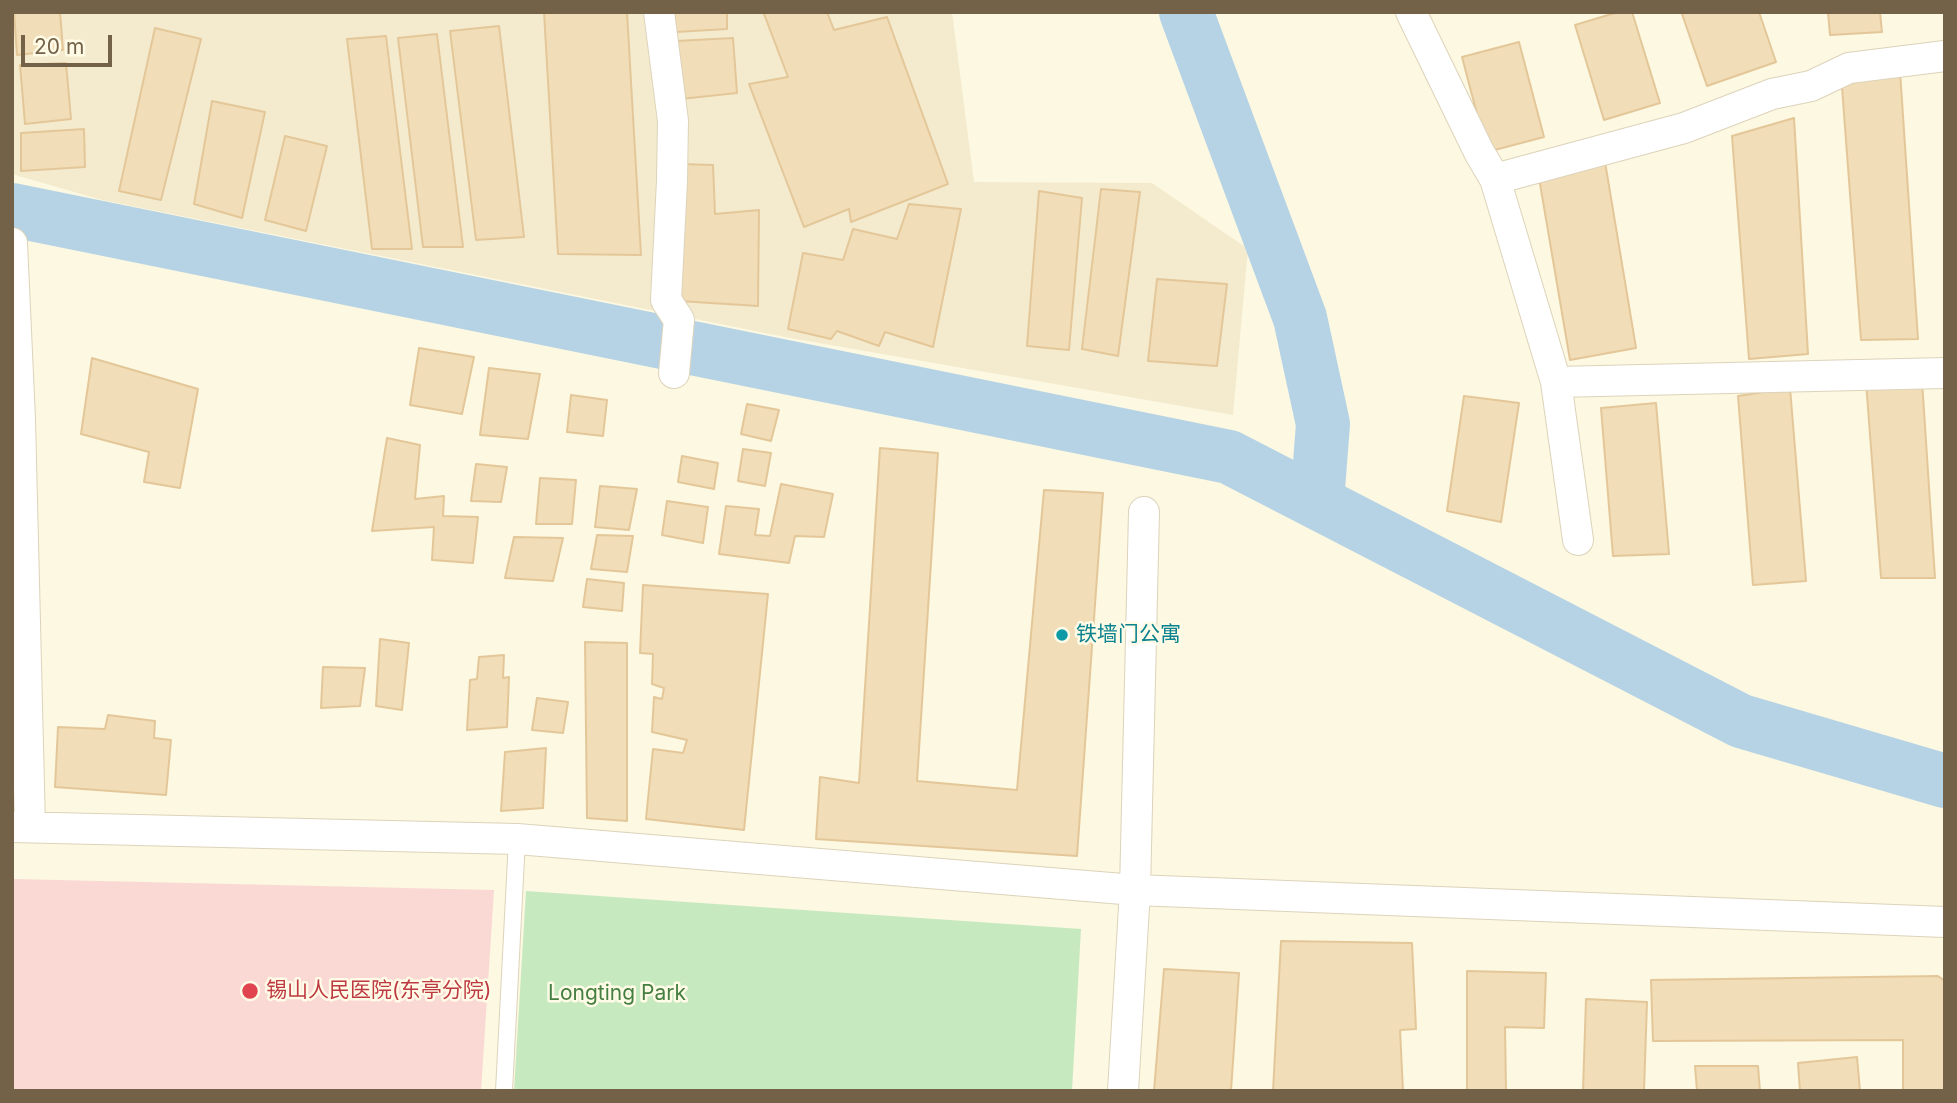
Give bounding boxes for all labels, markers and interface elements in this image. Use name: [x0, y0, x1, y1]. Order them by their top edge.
scale bar: [24, 21, 116, 65]
text: 20 m: [34, 34, 84, 59]
place label: 铁墙门公寓: [1076, 622, 1181, 648]
marker: 铁墙门公寓: [1054, 627, 1070, 643]
place label: 锡山人民医院(东亭分院): [266, 978, 491, 1004]
marker: 锡山人民医院(东亭分院): [240, 981, 260, 1001]
park label: Longting Park: [548, 981, 686, 1007]

